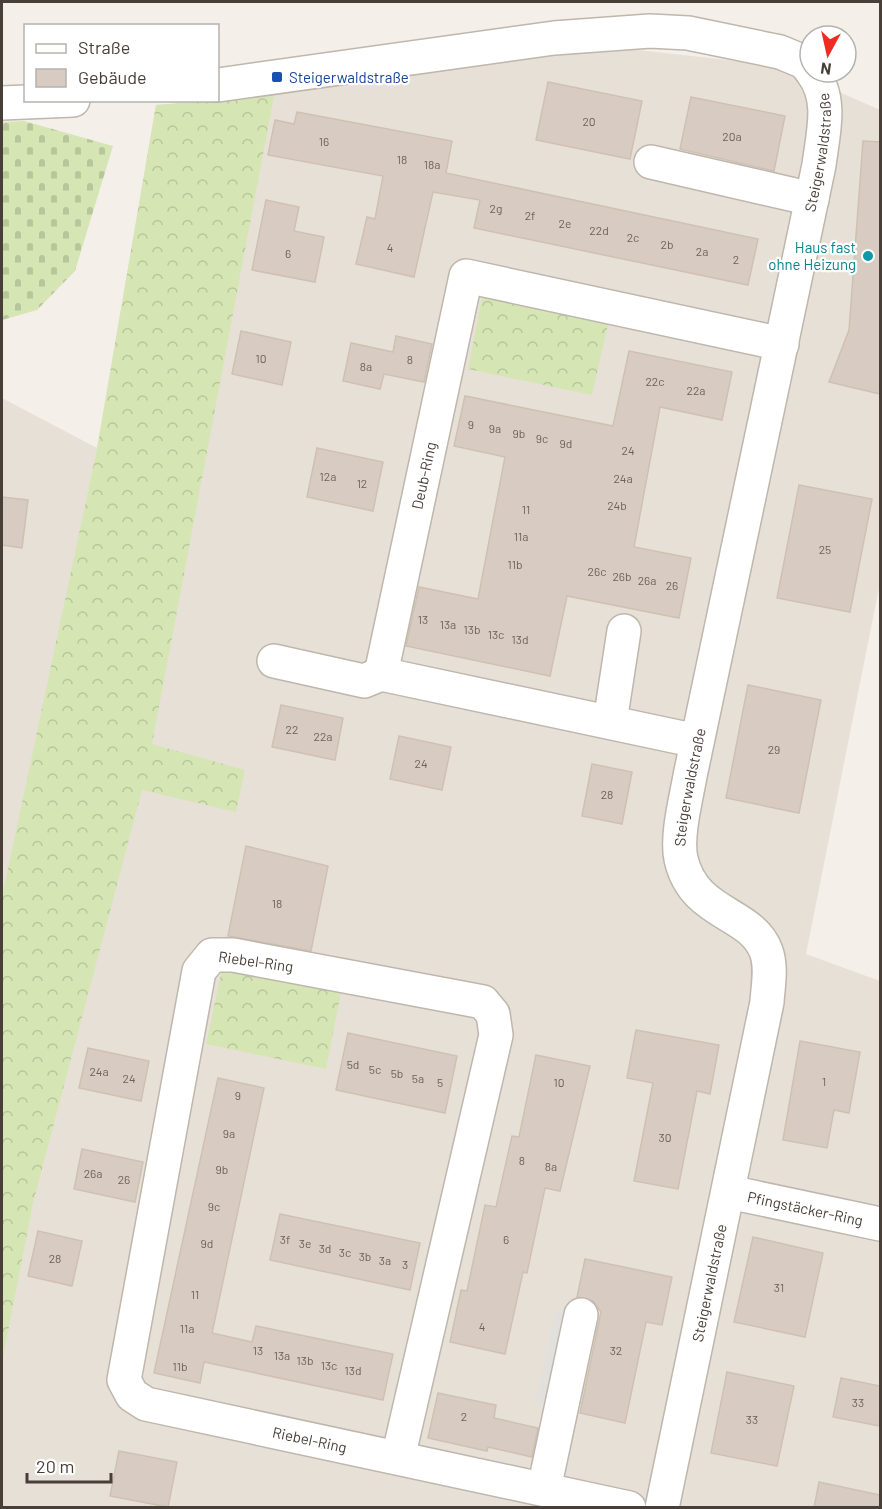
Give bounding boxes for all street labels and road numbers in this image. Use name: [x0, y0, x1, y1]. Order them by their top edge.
street label: Steigerwaldstraße: [800, 91, 834, 213]
street label: Deub-Ring: [407, 440, 439, 511]
street label: Steigerwaldstraße: [671, 726, 709, 847]
street label: Riebel-Ring: [217, 947, 295, 975]
street label: Pfingstäcker-Ring: [746, 1187, 865, 1229]
street label: Steigerwaldstraße: [688, 1222, 730, 1343]
street label: Riebel-Ring: [271, 1423, 349, 1456]

